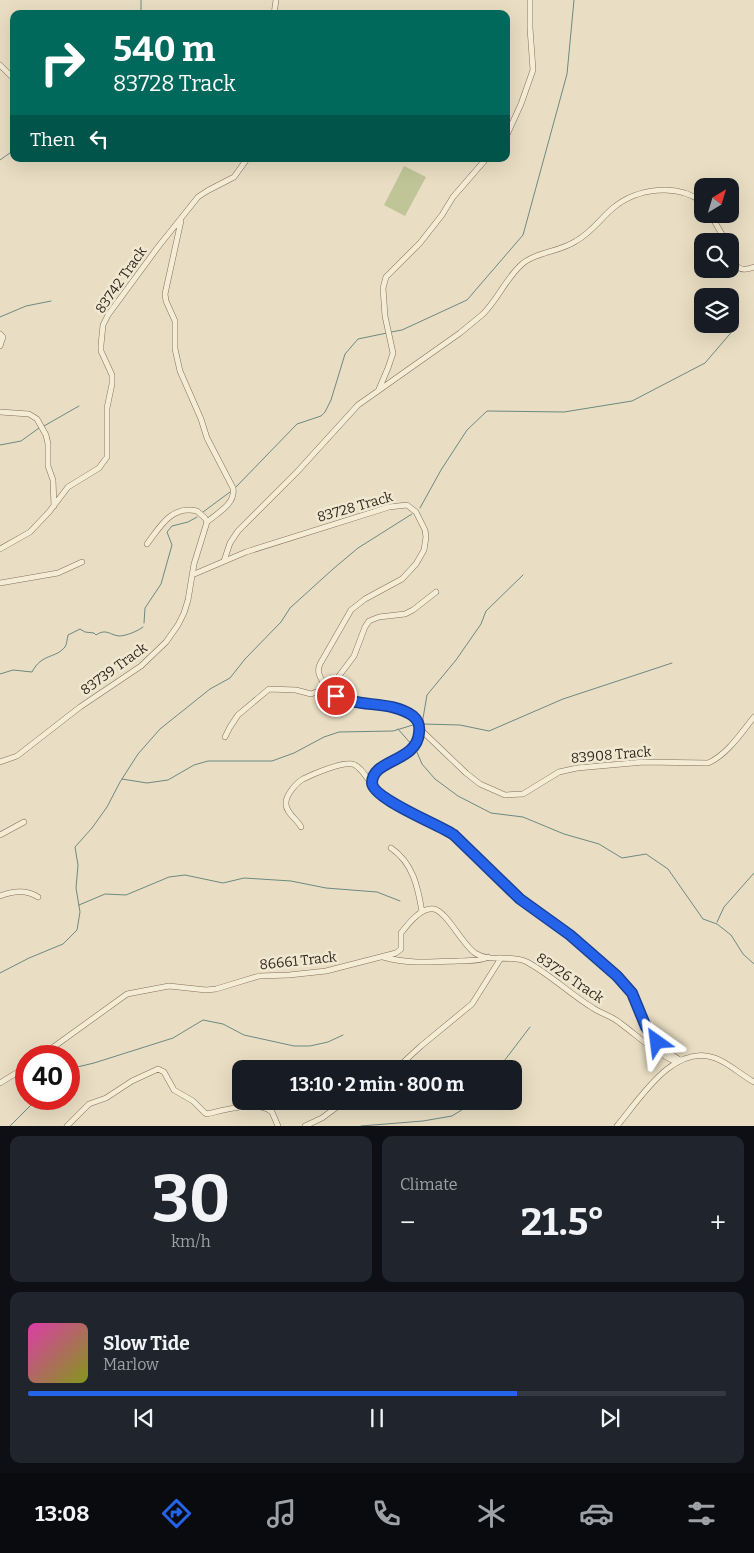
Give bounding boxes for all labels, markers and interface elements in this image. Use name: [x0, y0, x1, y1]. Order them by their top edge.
text: 540 m: [113, 28, 215, 70]
icon: right: [30, 30, 95, 95]
text: 83728 Track: [113, 70, 236, 97]
icon: left: [85, 125, 113, 153]
text: Then: [30, 128, 75, 151]
north arrow: [694, 178, 739, 222]
map controls: [694, 178, 739, 333]
button: search: [694, 233, 739, 278]
street label: 83742 Track: [92, 243, 150, 317]
button: layers: [694, 288, 739, 333]
street label: 83728 Track: [315, 488, 395, 526]
street label: 83739 Track: [77, 639, 151, 699]
pin: [315, 675, 357, 717]
icon: arrive: [322, 682, 350, 710]
street label: 83908 Track: [570, 743, 652, 767]
street label: 86661 Track: [259, 948, 337, 974]
street label: 83726 Track: [533, 949, 607, 1007]
position arrow: [630, 1015, 682, 1067]
speed limit sign: 40: [15, 1045, 80, 1110]
text: 13:10 · 2 min · 800 m: [290, 1073, 464, 1096]
text: 30: [152, 1160, 230, 1238]
text: Climate: [400, 1175, 458, 1194]
text: 21.5°: [521, 1199, 605, 1245]
text: −: [400, 1206, 415, 1239]
text: +: [710, 1206, 726, 1239]
text: km/h: [171, 1232, 211, 1251]
text: Slow Tide: [103, 1332, 190, 1355]
text: Marlow: [103, 1355, 159, 1374]
icon: previous: [130, 1404, 158, 1432]
icon: pause: [363, 1404, 391, 1432]
icon: next: [596, 1404, 624, 1432]
icon: directions: [159, 1496, 194, 1531]
icon: music: [264, 1496, 299, 1531]
icon: phone: [369, 1496, 404, 1531]
icon: climate: [474, 1496, 509, 1531]
icon: car: [579, 1496, 614, 1531]
icon: filters: [684, 1496, 719, 1531]
text: 13:08: [35, 1500, 89, 1527]

